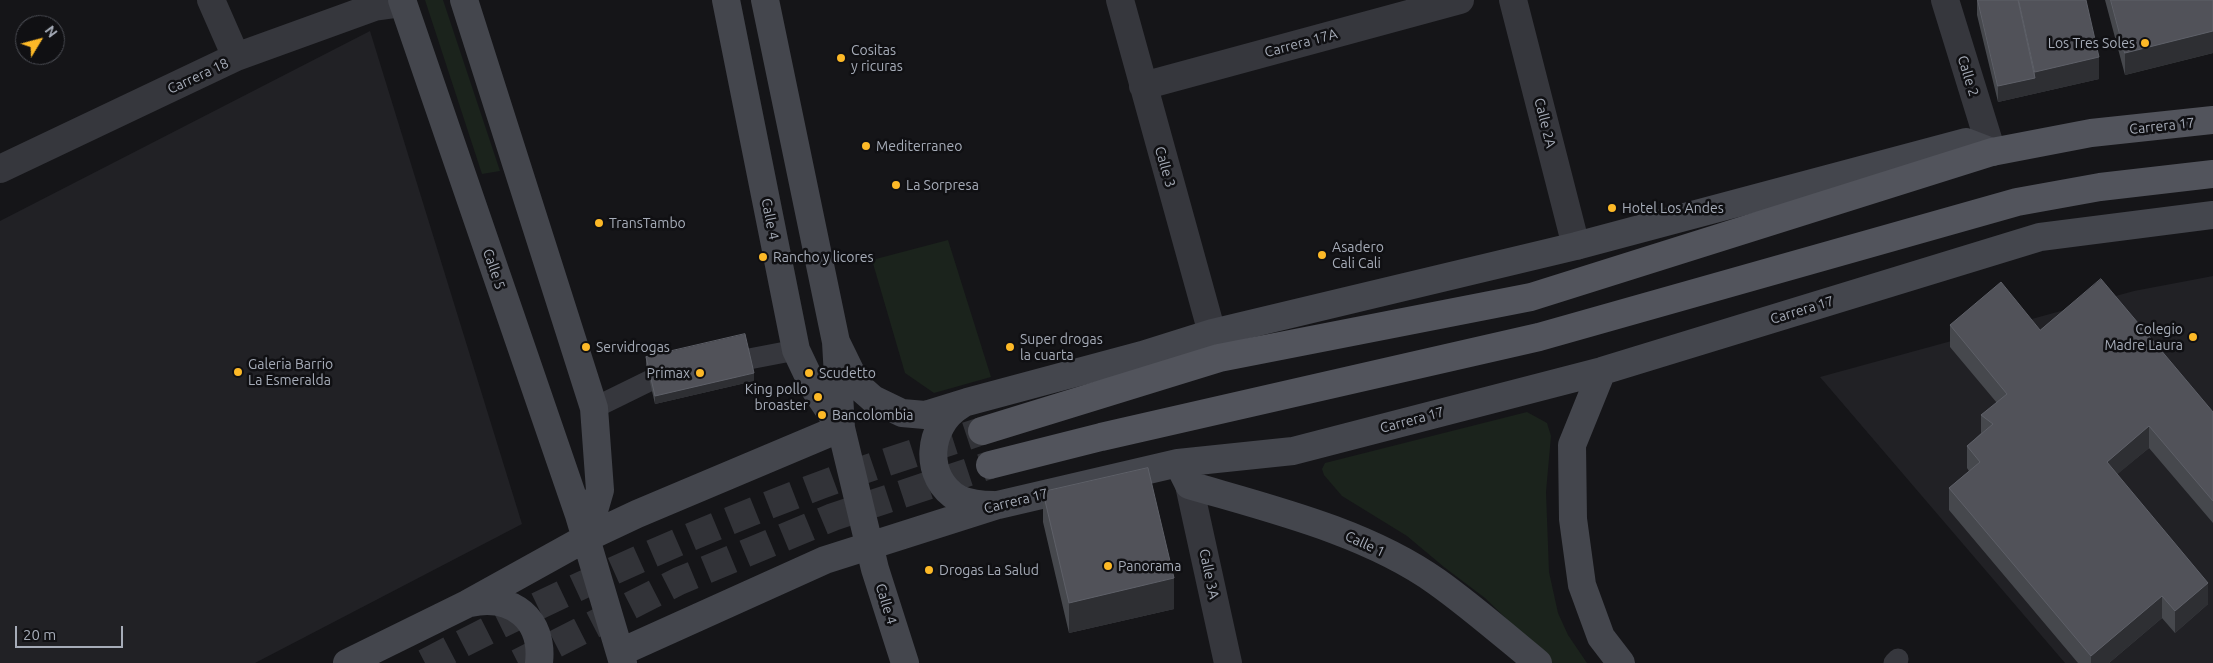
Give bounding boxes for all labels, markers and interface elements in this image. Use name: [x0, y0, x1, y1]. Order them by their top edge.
north arrow: [15, 15, 65, 65]
text: N: [42, 23, 61, 41]
street label: Carrera 17A: [1263, 25, 1339, 61]
place label: Los Tres Soles: [2048, 35, 2135, 51]
marker: Los Tres Soles: [2139, 37, 2151, 49]
place label: Cositas y ricuras: [851, 42, 903, 74]
marker: Cositas y ricuras: [835, 52, 847, 64]
street label: Calle 2: [1954, 53, 1982, 99]
street label: Carrera 18: [165, 55, 231, 97]
street label: Calle 2A: [1531, 96, 1559, 150]
street label: Carrera 17: [2128, 114, 2196, 138]
place label: Mediterraneo: [876, 138, 962, 154]
marker: Mediterraneo: [860, 140, 872, 152]
street label: Calle 3: [1151, 145, 1179, 189]
place label: La Sorpresa: [906, 177, 979, 193]
marker: La Sorpresa: [890, 179, 902, 191]
street label: Calle 4: [758, 197, 782, 241]
place label: Hotel Los Andes: [1622, 200, 1724, 216]
marker: Hotel Los Andes: [1606, 202, 1618, 214]
place label: TransTambo: [609, 215, 686, 231]
marker: TransTambo: [593, 217, 605, 229]
place label: Asadero Cali Cali: [1332, 239, 1384, 272]
street label: Calle 5: [479, 246, 509, 292]
place label: Rancho y licores: [773, 249, 874, 265]
marker: Asadero Cali Cali: [1316, 249, 1328, 261]
marker: Rancho y licores: [757, 251, 769, 263]
street label: Carrera 17: [1768, 292, 1836, 328]
place label: Colegio Madre Laura: [2104, 321, 2183, 354]
place label: Super drogas la cuarta: [1020, 331, 1103, 364]
marker: Colegio Madre Laura: [2187, 331, 2199, 343]
place label: Servidrogas: [596, 339, 670, 355]
marker: Servidrogas: [580, 341, 592, 353]
marker: Super drogas la cuarta: [1004, 341, 1016, 353]
place label: Galeria Barrio La Esmeralda: [248, 356, 333, 388]
place label: Primax: [647, 365, 690, 381]
place label: Scudetto: [819, 365, 876, 381]
marker: Galeria Barrio La Esmeralda: [232, 366, 244, 378]
marker: Primax: [694, 367, 706, 379]
marker: Scudetto: [803, 367, 815, 379]
place label: King pollo broaster: [745, 381, 808, 414]
marker: King pollo broaster: [812, 391, 824, 403]
street label: Carrera 17: [1378, 403, 1446, 437]
place label: Bancolombia: [832, 407, 913, 423]
marker: Bancolombia: [816, 409, 828, 421]
street label: Carrera 17: [982, 485, 1050, 517]
street label: Calle 1: [1342, 528, 1388, 560]
street label: Calle 3A: [1195, 547, 1223, 601]
place label: Panorama: [1118, 558, 1181, 574]
marker: Panorama: [1102, 560, 1114, 572]
place label: Drogas La Salud: [939, 562, 1039, 578]
marker: Drogas La Salud: [923, 564, 935, 576]
street label: Calle 4: [872, 581, 900, 627]
scale bar: [18, 616, 125, 648]
text: 20 m: [23, 626, 56, 643]

